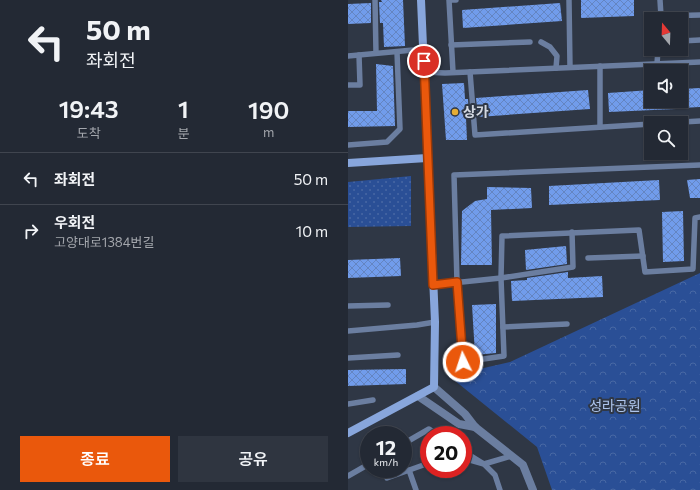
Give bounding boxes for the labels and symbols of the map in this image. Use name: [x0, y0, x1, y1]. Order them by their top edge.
north arrow: [644, 12, 688, 56]
pin: [407, 44, 441, 78]
place label: 상가: [463, 103, 489, 120]
marker: 상가: [450, 107, 460, 117]
position arrow: [442, 341, 484, 383]
park label: 성라공원: [589, 397, 641, 414]
speed limit sign: 20: [420, 426, 472, 478]

